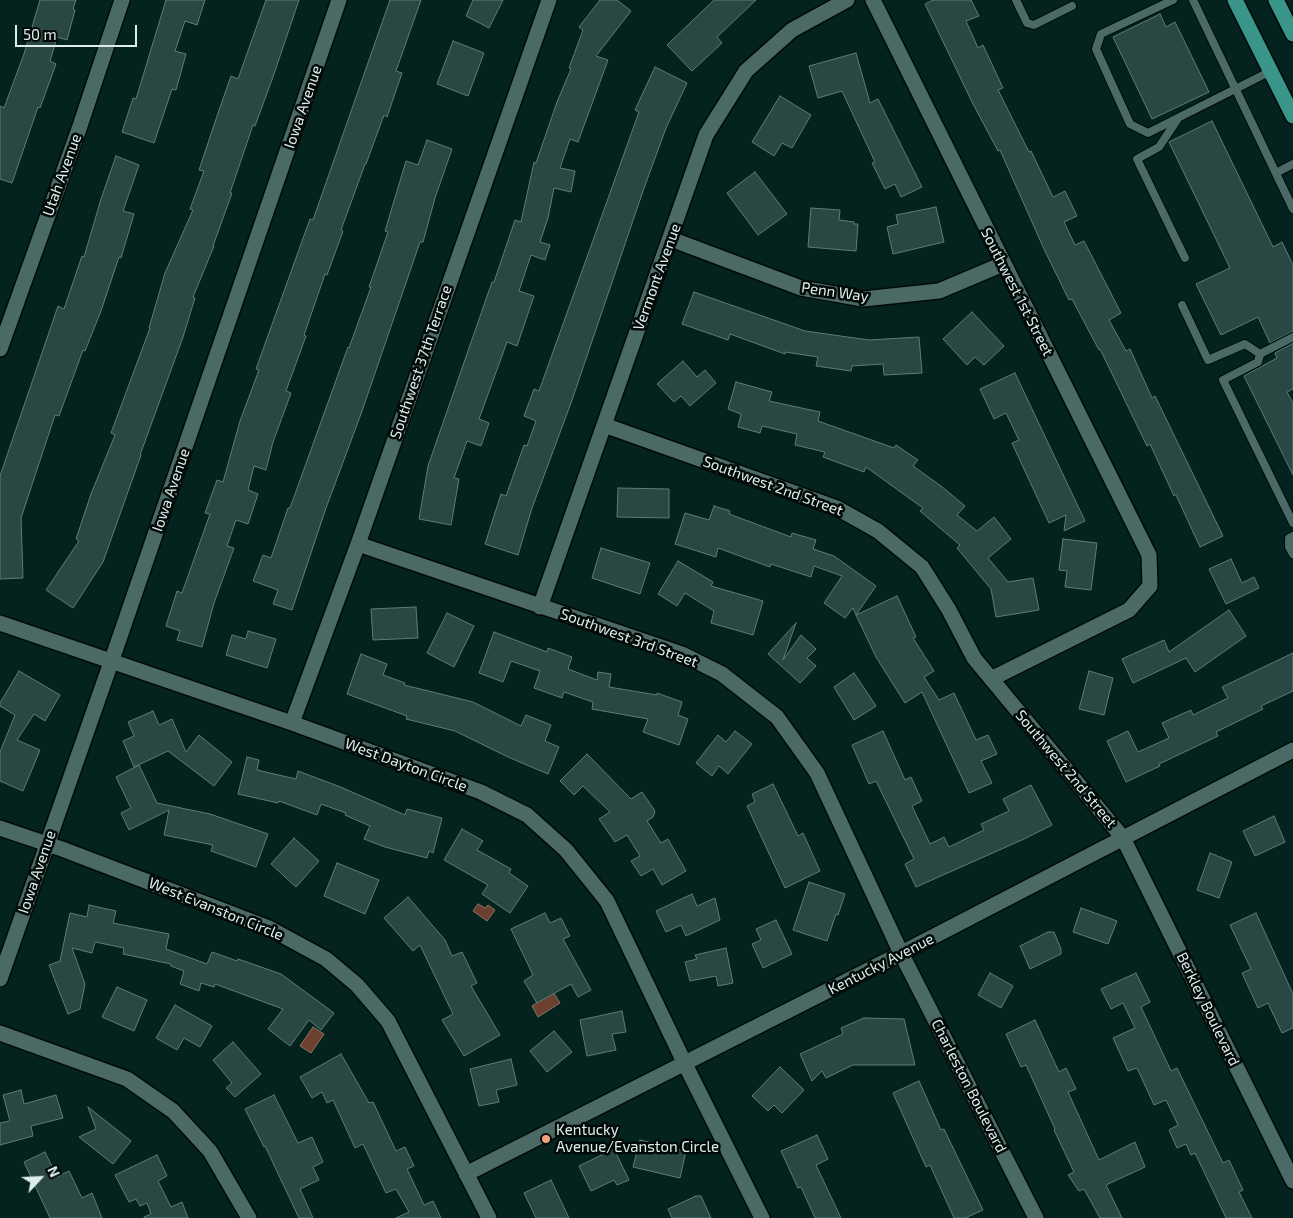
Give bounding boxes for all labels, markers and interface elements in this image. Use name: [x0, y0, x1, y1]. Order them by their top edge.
scale bar: [18, 15, 140, 47]
text: 50 m: [23, 25, 57, 43]
street label: Iowa Avenue: [280, 63, 326, 151]
street label: Utah Avenue: [39, 131, 85, 219]
street label: Vermont Avenue: [629, 221, 685, 333]
street label: Southwest 1st Street: [977, 225, 1057, 359]
street label: Penn Way: [800, 278, 870, 306]
street label: Southwest 37th Terrace: [386, 283, 456, 441]
street label: Iowa Avenue: [148, 446, 194, 534]
street label: Southwest 2nd Street: [701, 452, 845, 520]
street label: Southwest 3rd Street: [558, 605, 700, 671]
street label: Southwest 2nd Street: [1012, 707, 1120, 831]
street label: West Dayton Circle: [342, 734, 470, 796]
street label: Iowa Avenue: [14, 828, 60, 916]
street label: West Evanston Circle: [146, 874, 286, 944]
street label: Kentucky Avenue: [825, 930, 937, 998]
street label: Berkley Boulevard: [1173, 949, 1243, 1069]
street label: Charleston Boulevard: [928, 1016, 1010, 1156]
place label: Kentucky Avenue/Evanston Circle: [556, 1121, 719, 1156]
marker: Kentucky Avenue/Evanston Circle: [540, 1133, 552, 1145]
north arrow: [15, 1153, 65, 1203]
text: N: [44, 1163, 64, 1180]

